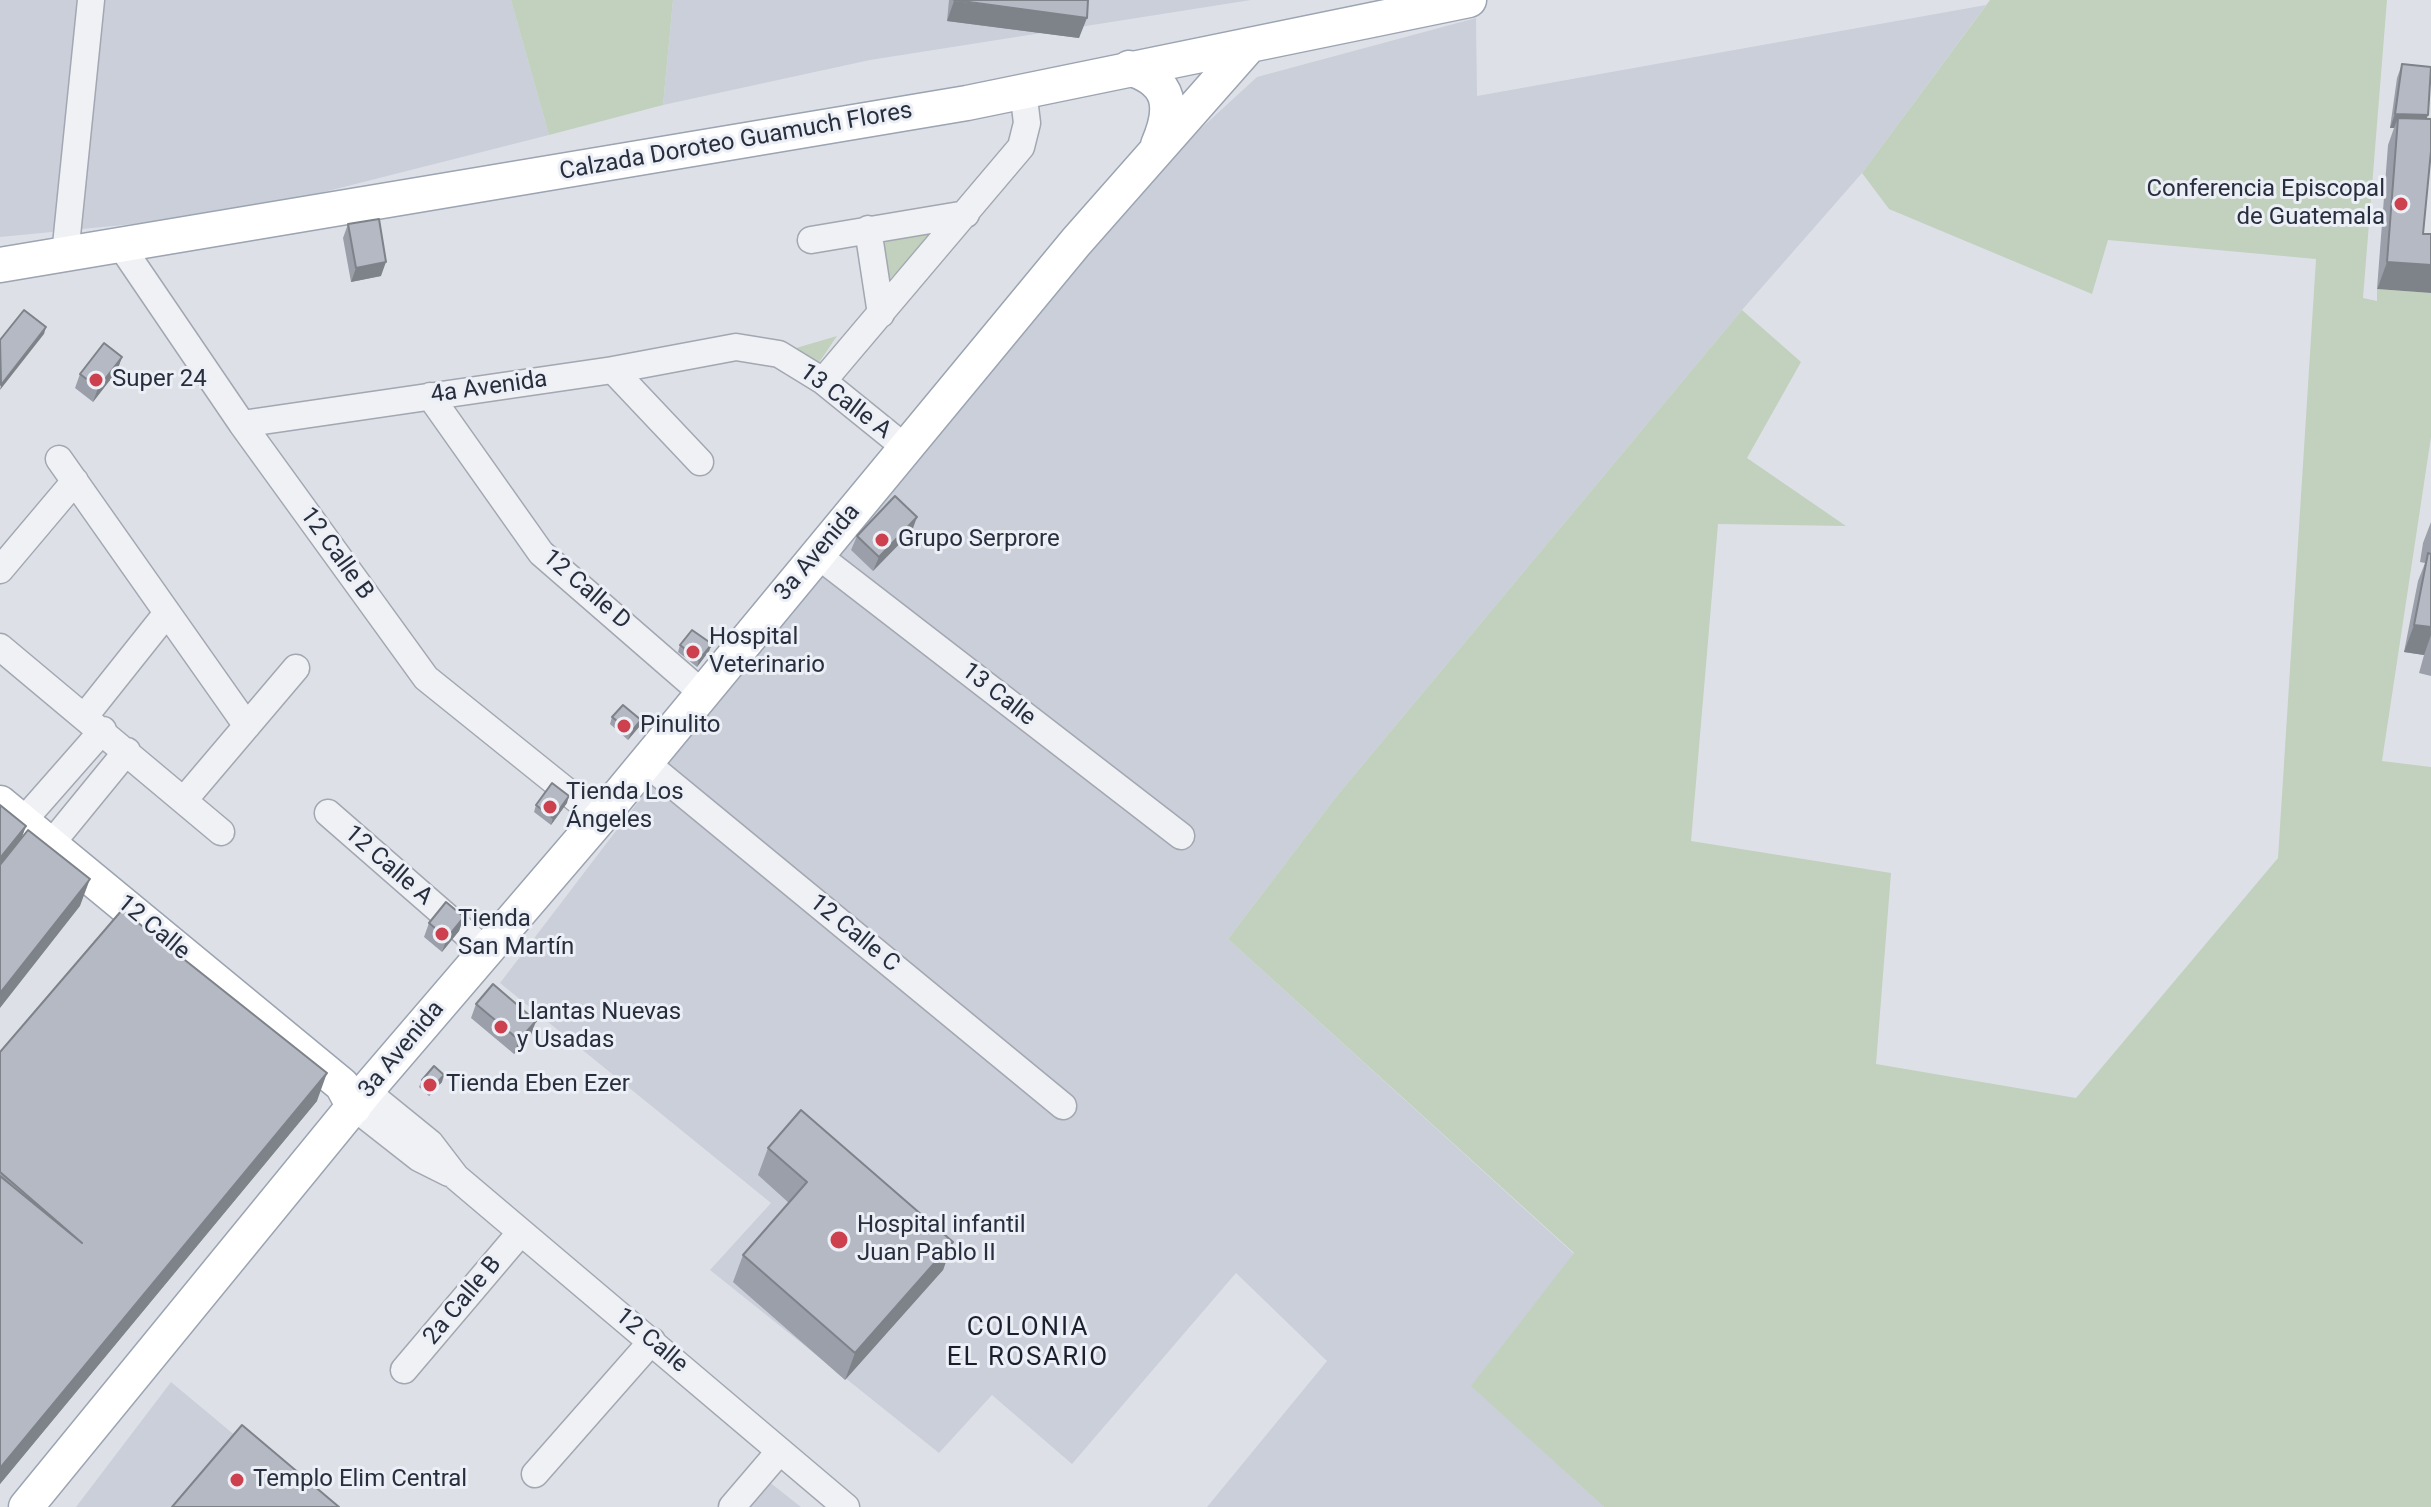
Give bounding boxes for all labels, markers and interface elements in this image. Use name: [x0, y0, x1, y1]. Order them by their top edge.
street label: Calzada Doroteo Guamuch Flores: [557, 97, 915, 187]
place label: Conferencia Episcopal de Guatemala: [2146, 176, 2385, 232]
marker: Conferencia Episcopal de Guatemala: [2392, 195, 2410, 213]
street label: 13 Calle A: [793, 358, 897, 446]
place label: Super 24: [112, 366, 207, 394]
street label: 4a Avenida: [429, 366, 549, 410]
marker: Super 24: [87, 371, 105, 389]
street label: 3a Avenida: [769, 499, 867, 607]
street label: 12 Calle B: [293, 502, 379, 606]
place label: Grupo Serprore: [898, 526, 1060, 554]
marker: Grupo Serprore: [873, 531, 891, 549]
street label: 12 Calle D: [536, 544, 636, 636]
place label: Hospital Veterinario: [709, 624, 825, 680]
marker: Hospital Veterinario: [684, 643, 702, 661]
street label: 13 Calle: [955, 657, 1041, 733]
place label: Pinulito: [640, 712, 720, 740]
marker: Pinulito: [615, 717, 633, 735]
place label: Tienda Los Ángeles: [566, 779, 684, 835]
marker: Tienda Los Ángeles: [541, 798, 559, 816]
street label: 12 Calle A: [338, 820, 438, 912]
street label: 12 Calle: [111, 889, 195, 967]
street label: 12 Calle C: [803, 889, 905, 979]
place label: Tienda San Martín: [458, 906, 574, 962]
marker: Tienda San Martín: [433, 925, 451, 943]
street label: 3a Avenida: [353, 996, 451, 1104]
place label: Llantas Nuevas y Usadas: [517, 999, 681, 1055]
marker: Llantas Nuevas y Usadas: [492, 1018, 510, 1036]
place label: Tienda Eben Ezer: [446, 1071, 630, 1099]
marker: Tienda Eben Ezer: [421, 1076, 439, 1094]
place label: Hospital infantil Juan Pablo II: [857, 1212, 1025, 1268]
marker: Hospital infantil Juan Pablo II: [828, 1229, 850, 1251]
street label: 2a Calle B: [418, 1251, 508, 1351]
street label: 12 Calle: [609, 1302, 693, 1380]
district label: COLONIA EL ROSARIO: [947, 1312, 1109, 1374]
place label: Templo Elim Central: [253, 1466, 467, 1494]
marker: Templo Elim Central: [228, 1471, 246, 1489]

